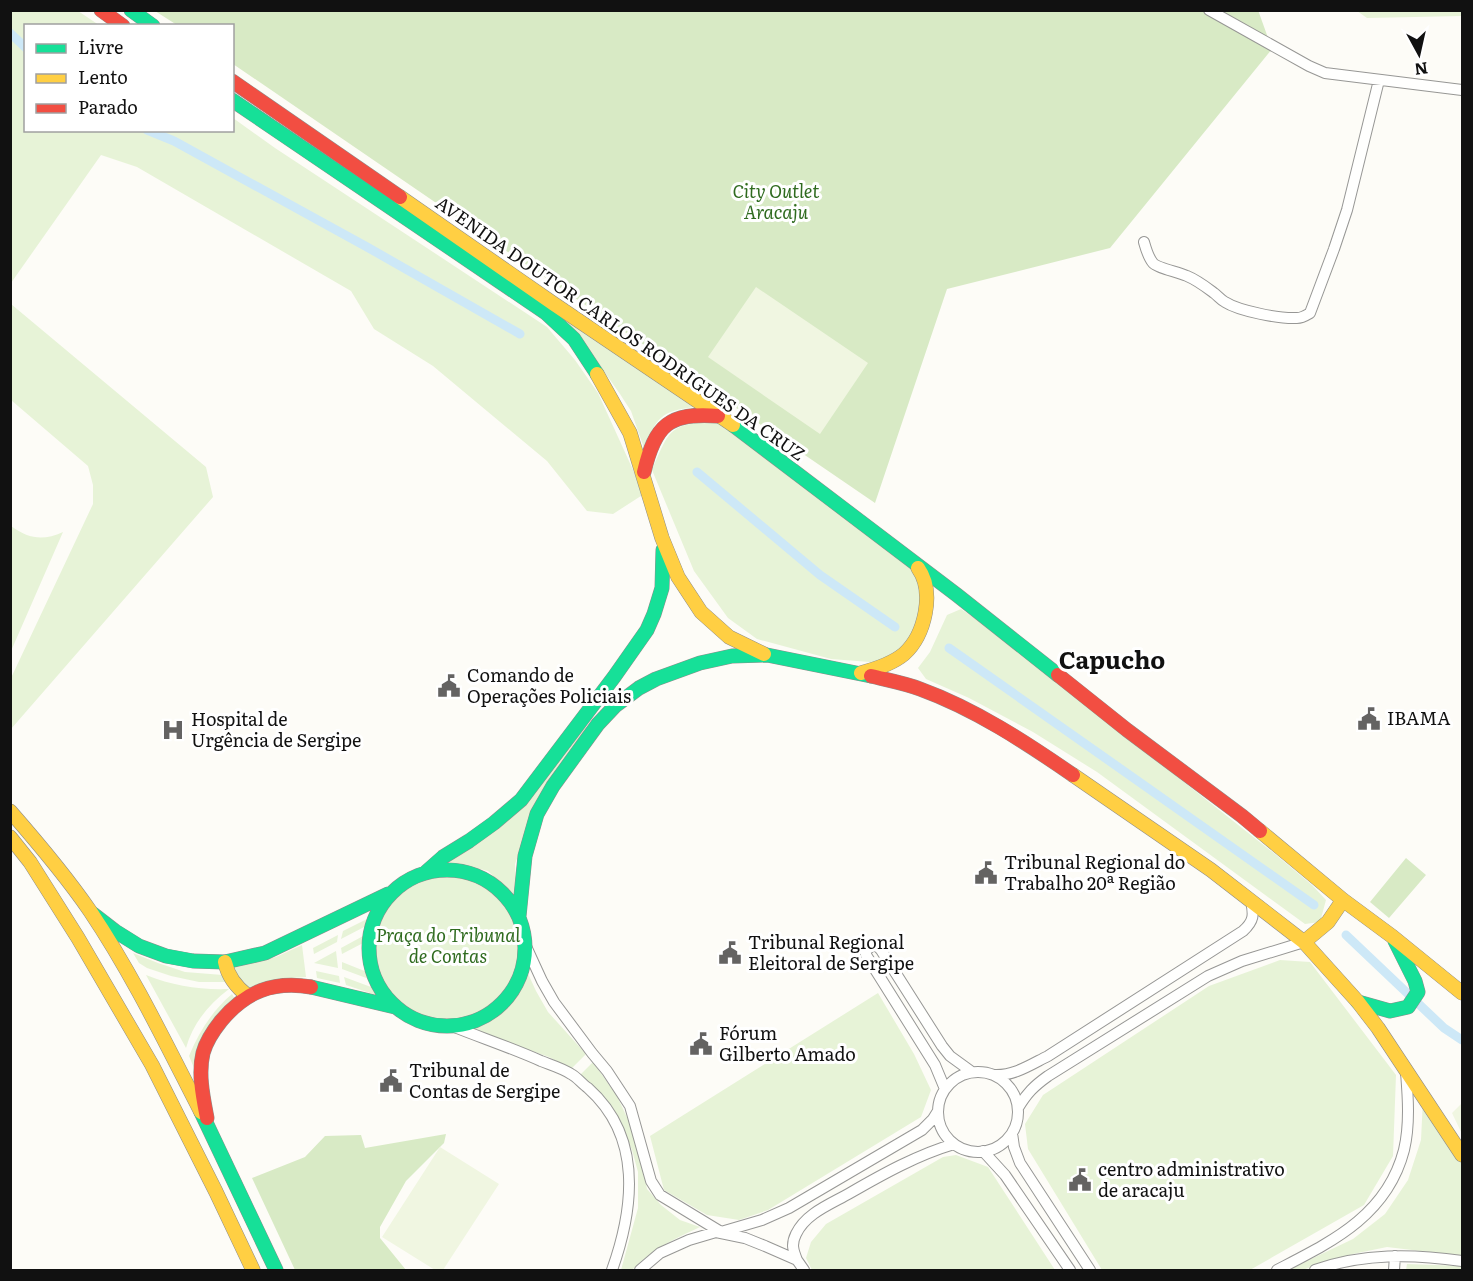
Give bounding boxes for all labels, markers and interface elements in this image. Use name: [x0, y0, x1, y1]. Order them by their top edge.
legend: [24, 24, 234, 132]
north arrow: [1389, 24, 1449, 84]
text: Livre: [78, 33, 123, 60]
text: N: [1413, 57, 1430, 83]
text: Lento: [78, 63, 128, 90]
text: Parado: [78, 93, 138, 120]
park label: City Outlet Aracaju: [733, 177, 820, 225]
street label: AVENIDA DOUTOR CARLOS RODRIGUES DA CRUZ: [430, 189, 811, 467]
district label: Capucho: [1059, 641, 1165, 676]
place label: Comando de Operações Policiais: [467, 661, 631, 709]
public building icon: Comando de Operações Policiais: [436, 673, 462, 699]
place label: IBAMA: [1387, 704, 1451, 731]
place label: Hospital de Urgência de Sergipe: [191, 705, 361, 753]
public building icon: IBAMA: [1356, 706, 1382, 732]
hospital icon: Hospital de Urgência de Sergipe: [160, 717, 186, 743]
place label: Tribunal Regional do Trabalho 20ª Região: [1004, 848, 1185, 896]
public building icon: Tribunal Regional do Trabalho 20ª Região: [973, 860, 999, 886]
park label: Praça do Tribunal de Contas: [376, 921, 521, 969]
place label: Tribunal Regional Eleitoral de Sergipe: [748, 928, 914, 976]
public building icon: Tribunal Regional Eleitoral de Sergipe: [717, 940, 743, 966]
place label: Fórum Gilberto Amado: [719, 1019, 856, 1067]
public building icon: Fórum Gilberto Amado: [688, 1031, 714, 1057]
place label: Tribunal de Contas de Sergipe: [409, 1056, 560, 1104]
public building icon: Tribunal de Contas de Sergipe: [378, 1068, 404, 1094]
place label: centro administrativo de aracaju: [1098, 1155, 1285, 1203]
public building icon: centro administrativo de aracaju: [1067, 1167, 1093, 1193]

